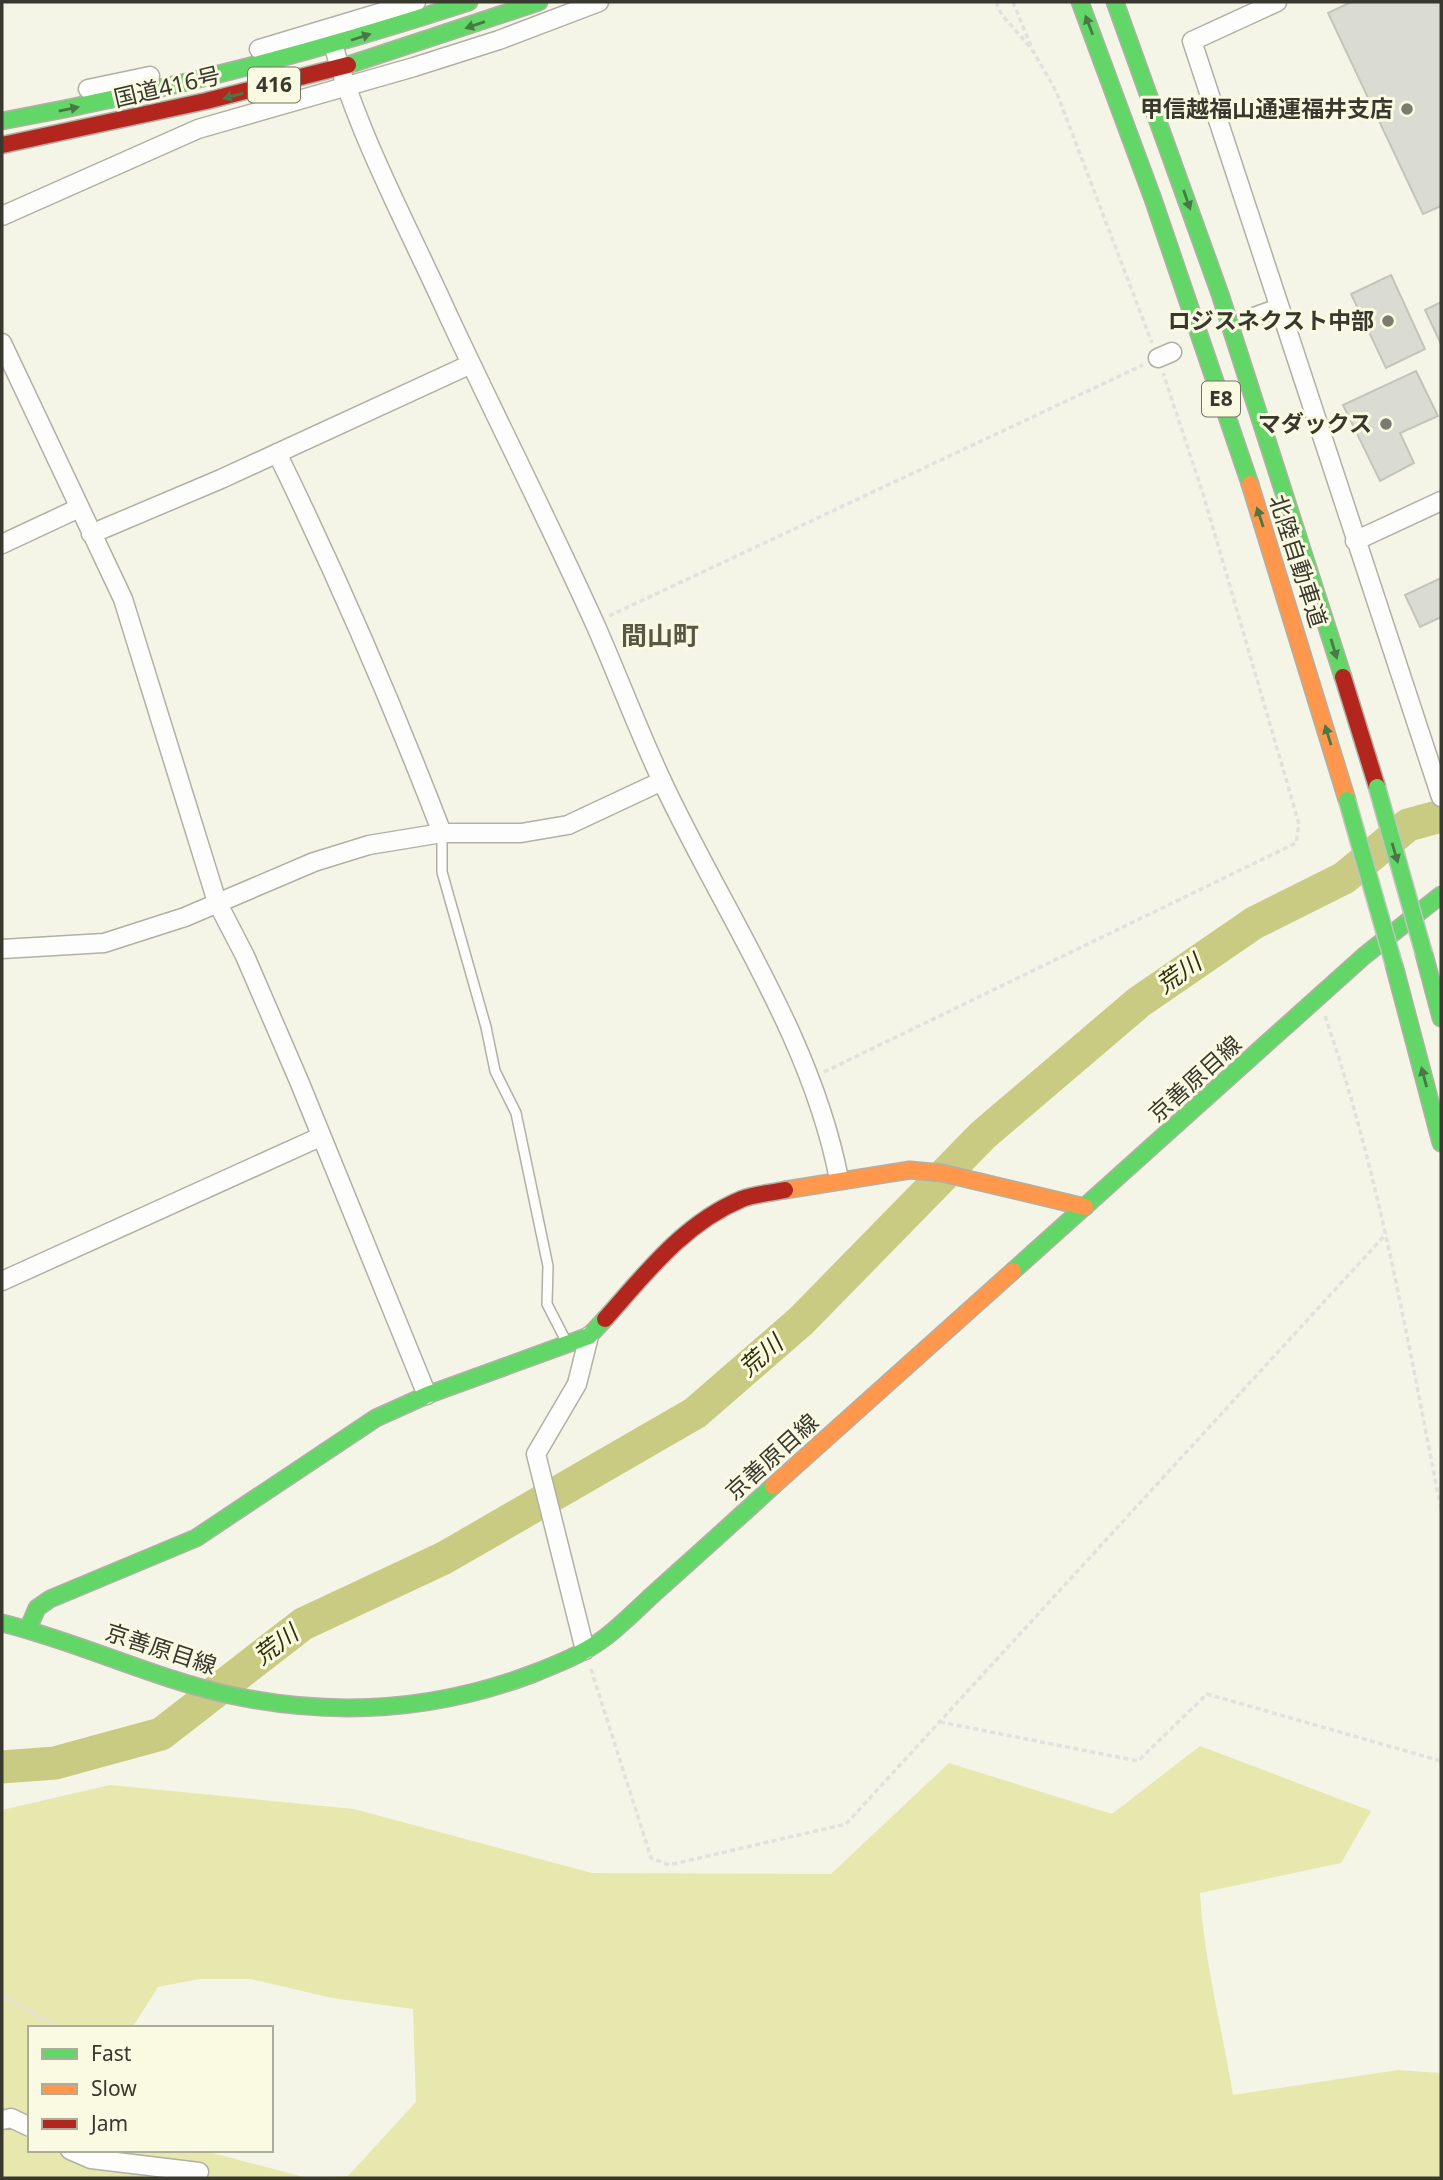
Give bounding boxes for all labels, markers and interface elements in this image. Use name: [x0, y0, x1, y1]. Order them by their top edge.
one-way arrow: [1083, 15, 1094, 36]
one-way arrow: [465, 20, 486, 31]
one-way arrow: [351, 31, 372, 42]
street label: 国道416号: [110, 58, 223, 114]
road number: 416: [248, 68, 300, 102]
one-way arrow: [222, 91, 244, 102]
place label: 甲信越福山通運福井支店: [1140, 92, 1393, 124]
marker: 甲信越福山通運福井支店: [1399, 101, 1415, 117]
one-way arrow: [58, 104, 80, 115]
one-way arrow: [1182, 190, 1193, 211]
place label: ロジスネクスト中部: [1168, 304, 1374, 336]
marker: ロジスネクスト中部: [1380, 313, 1396, 329]
road number: E8: [1202, 382, 1240, 416]
place label: マダックス: [1258, 407, 1372, 439]
marker: マダックス: [1378, 416, 1394, 432]
street label: 北陸自動車道: [1262, 490, 1335, 631]
one-way arrow: [1254, 507, 1265, 528]
district label: 間山町: [621, 617, 699, 653]
one-way arrow: [1330, 639, 1340, 660]
one-way arrow: [1322, 724, 1332, 745]
one-way arrow: [1391, 843, 1401, 864]
water label: 荒川: [1149, 944, 1210, 1000]
street label: 京善原目線: [1141, 1028, 1248, 1129]
one-way arrow: [1418, 1066, 1429, 1088]
water label: 荒川: [731, 1325, 791, 1383]
street label: 京善原目線: [718, 1406, 825, 1507]
water label: 荒川: [246, 1614, 307, 1671]
street label: 京善原目線: [102, 1615, 221, 1681]
legend: [28, 2026, 273, 2152]
text: Fast: [91, 2039, 132, 2067]
text: Slow: [91, 2074, 137, 2102]
text: Jam: [89, 2109, 128, 2137]

